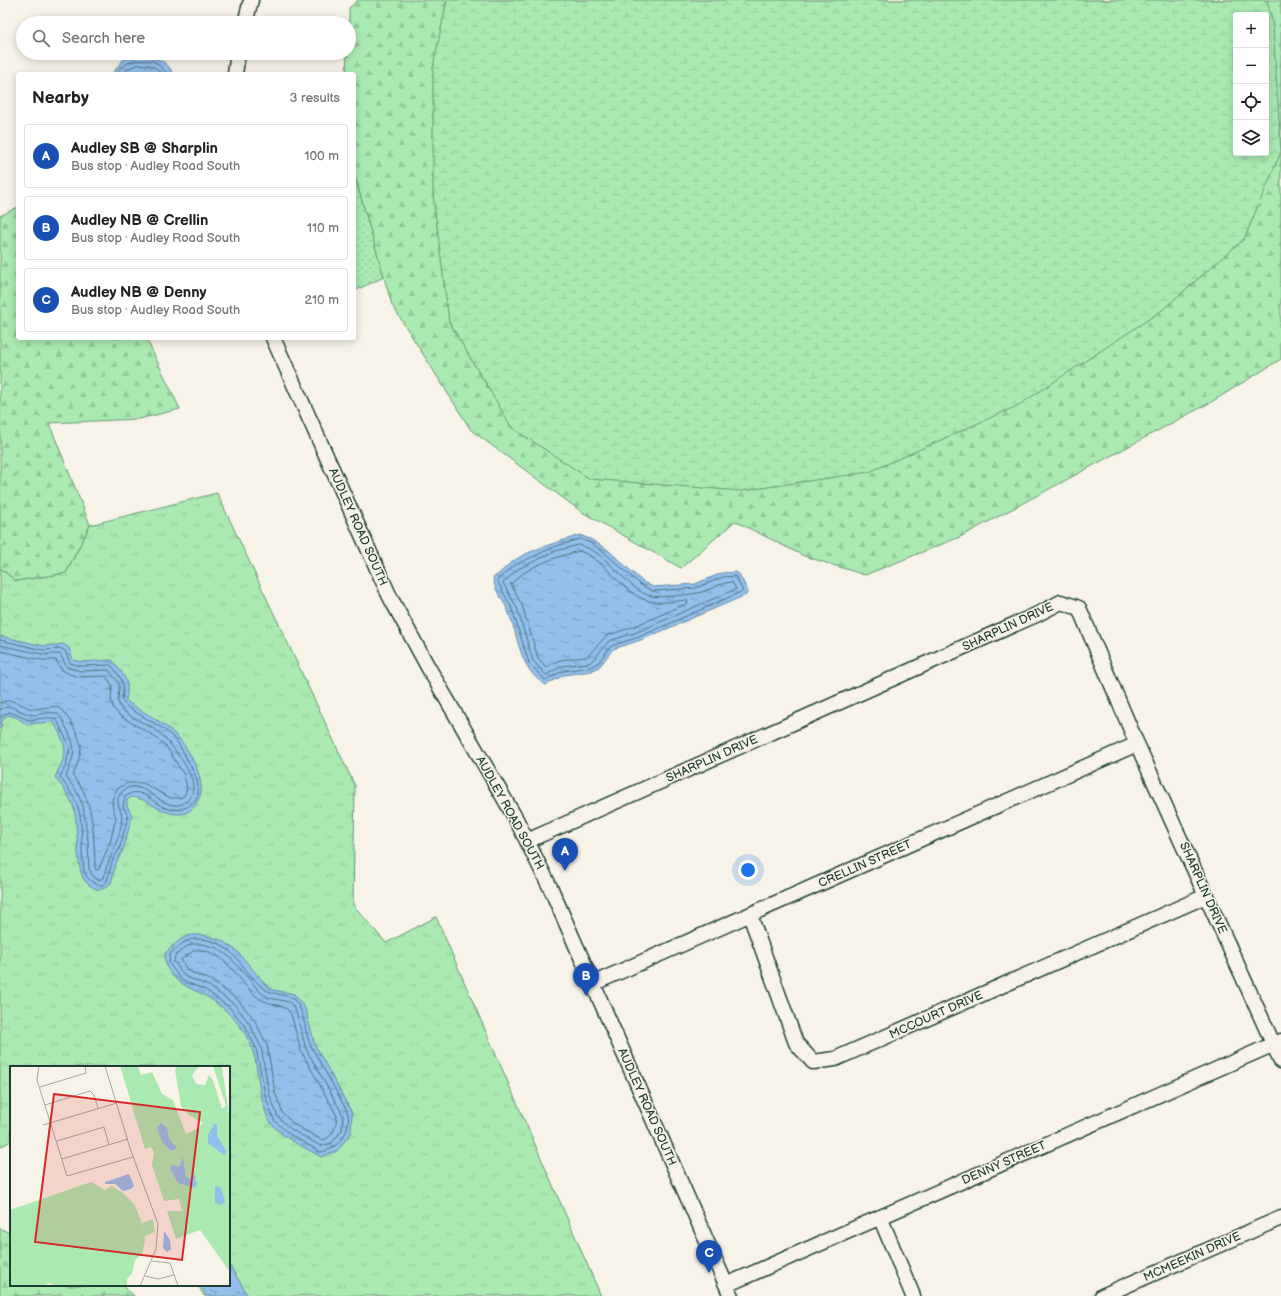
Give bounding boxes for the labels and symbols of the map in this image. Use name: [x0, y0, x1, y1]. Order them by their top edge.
street label: AUDLEY ROAD SOUTH: [325, 466, 391, 588]
street label: SHARPLIN DRIVE: [960, 599, 1056, 655]
street label: SHARPLIN DRIVE: [664, 732, 760, 786]
street label: AUDLEY ROAD SOUTH: [473, 754, 547, 872]
street label: CRELLIN STREET: [816, 836, 915, 891]
pin: A: [552, 838, 578, 871]
street label: SHARPLIN DRIVE: [1176, 840, 1230, 936]
your location: [738, 860, 758, 880]
pin: B: [573, 963, 599, 996]
street label: MCCOURT DRIVE: [887, 988, 985, 1042]
street label: AUDLEY ROAD SOUTH: [614, 1046, 680, 1168]
inset map: [10, 1066, 230, 1286]
street label: DENNY STREET: [960, 1137, 1049, 1188]
street label: MCMEEKIN DRIVE: [1141, 1229, 1243, 1285]
pin: C: [696, 1240, 722, 1273]

